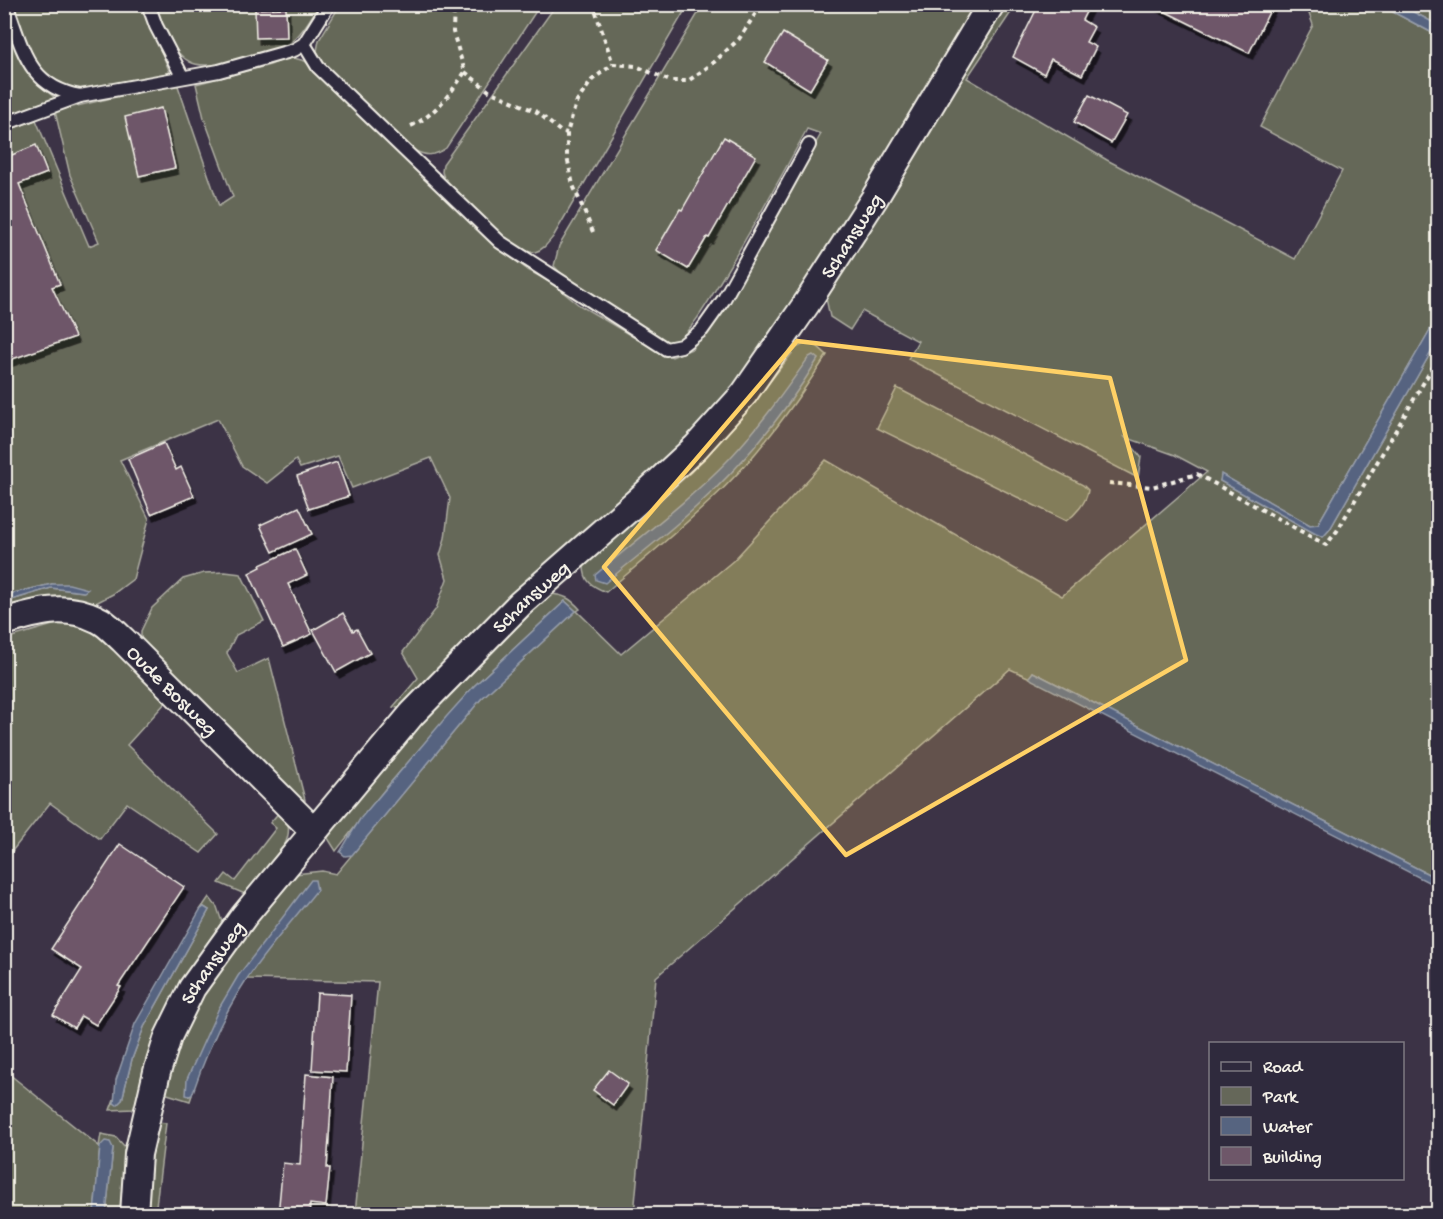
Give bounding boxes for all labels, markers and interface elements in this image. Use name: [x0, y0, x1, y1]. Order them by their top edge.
street label: Schansweg: [817, 190, 890, 284]
street label: Schansweg: [489, 557, 577, 641]
street label: Oude Bosweg: [120, 641, 221, 743]
street label: Schansweg: [177, 917, 252, 1009]
legend: [1209, 1042, 1404, 1180]
text: Road: [1263, 1058, 1304, 1079]
text: Park: [1262, 1088, 1299, 1109]
text: Water: [1263, 1118, 1313, 1139]
text: Building: [1262, 1148, 1322, 1169]

